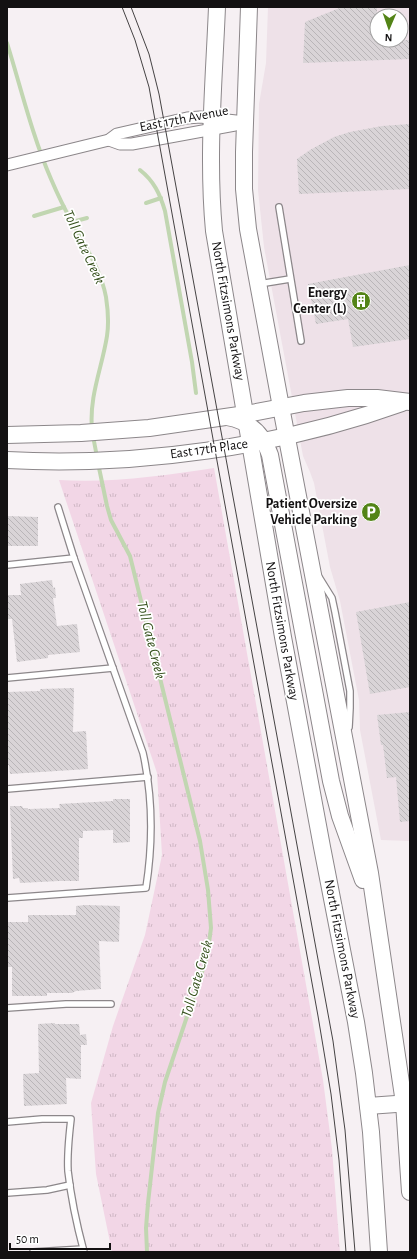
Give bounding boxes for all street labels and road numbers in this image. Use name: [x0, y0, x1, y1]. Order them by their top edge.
street label: East 17th Avenue: [138, 104, 230, 134]
street label: North Fitzsimons Parkway: [209, 240, 247, 382]
street label: East 17th Place: [169, 437, 249, 461]
street label: North Fitzsimons Parkway: [263, 560, 301, 702]
street label: North Fitzsimons Parkway: [322, 878, 362, 1020]

